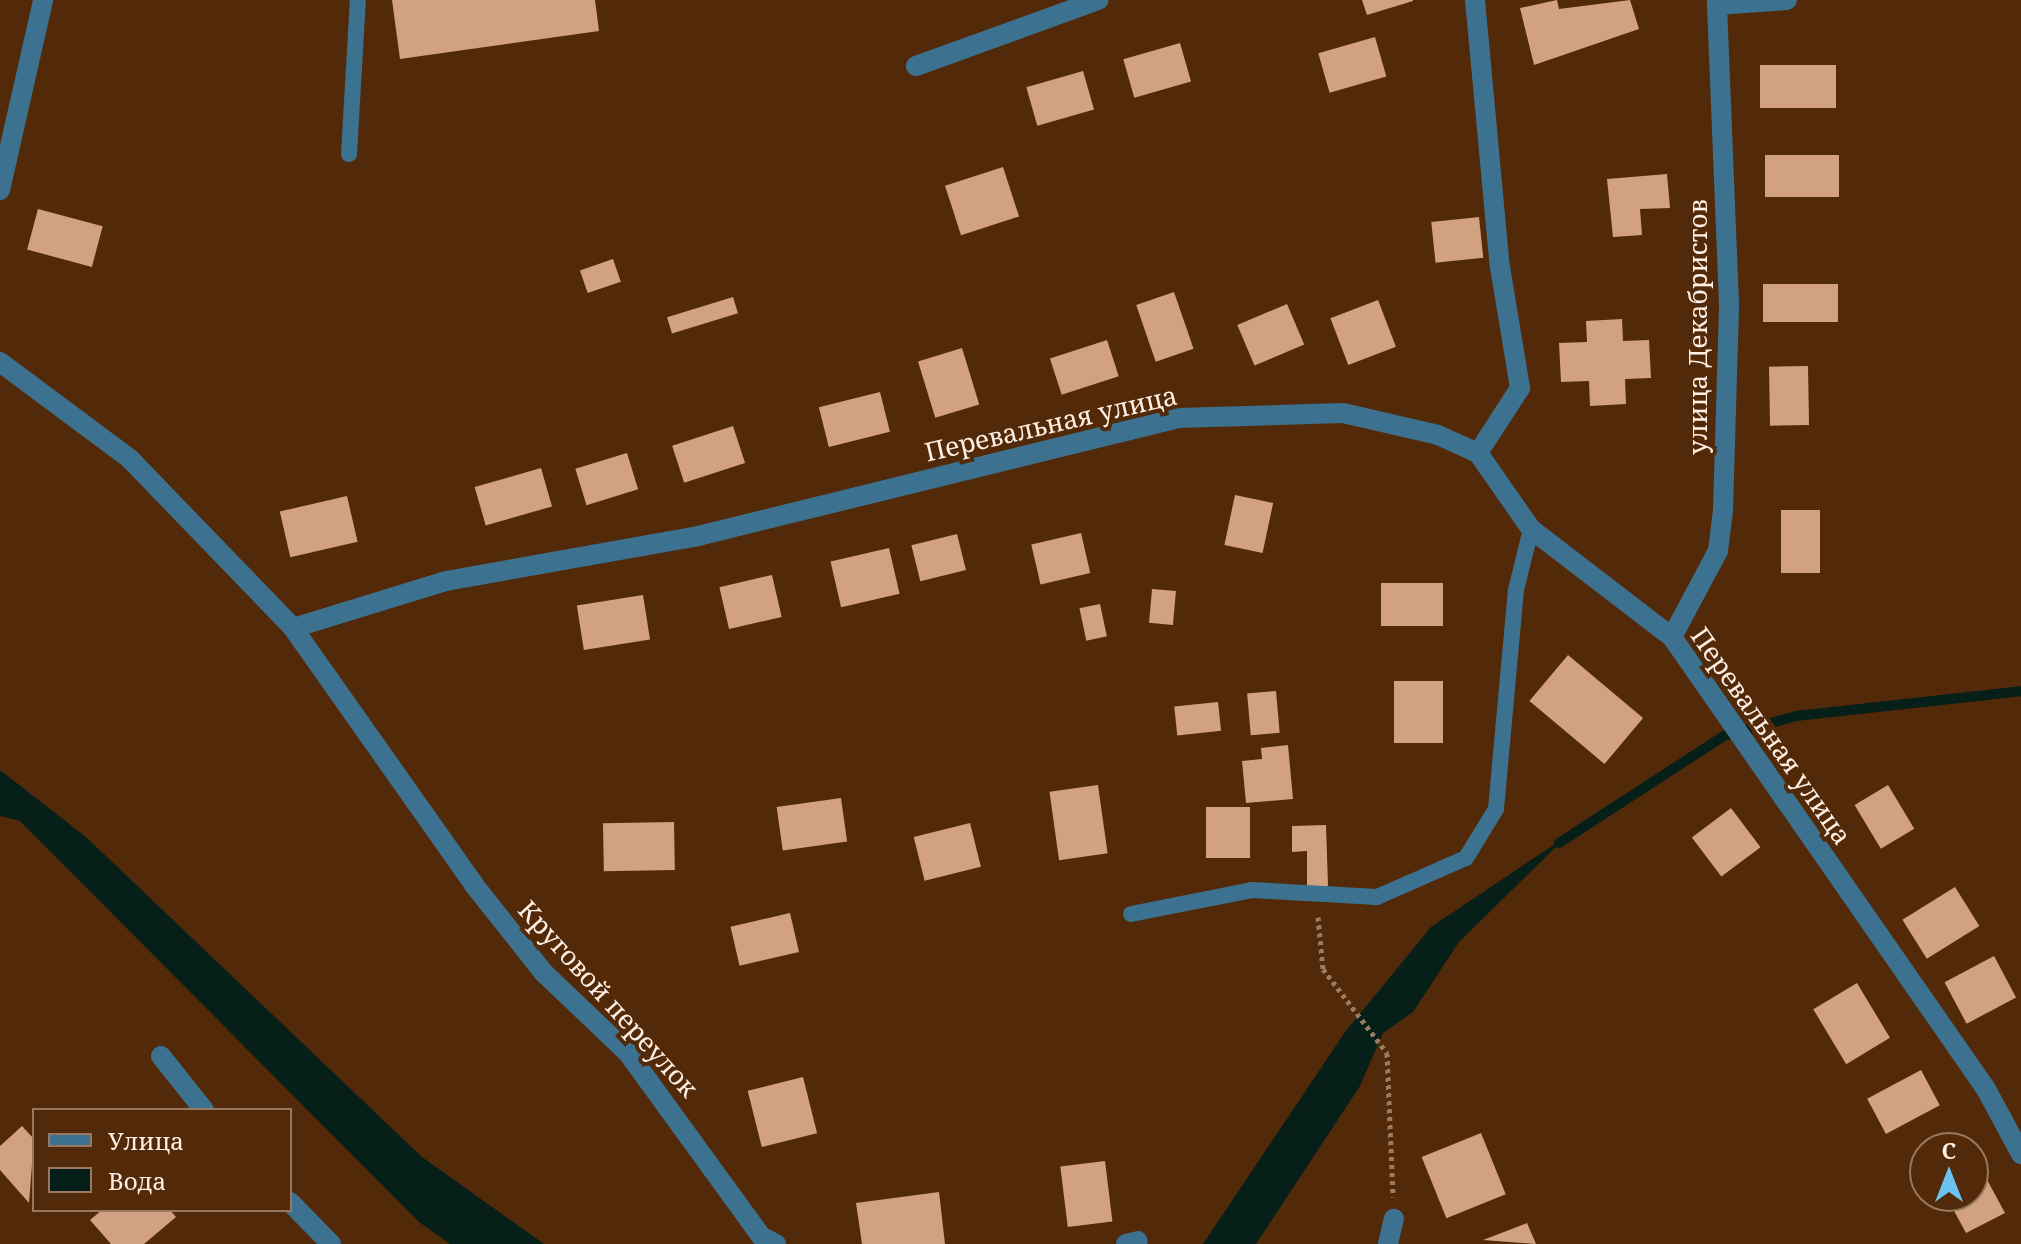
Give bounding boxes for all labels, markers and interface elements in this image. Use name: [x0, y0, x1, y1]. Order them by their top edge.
street label: улица Декабристов: [1682, 199, 1714, 455]
street label: Перевальная улица: [922, 380, 1180, 468]
street label: Перевальная улица: [1684, 621, 1858, 851]
street label: Круговой переулок: [512, 894, 704, 1104]
legend: [32, 1108, 292, 1212]
text: Улица: [108, 1124, 184, 1157]
north arrow: [1909, 1132, 1989, 1212]
text: С: [1942, 1135, 1956, 1165]
text: Вода: [108, 1164, 166, 1197]

